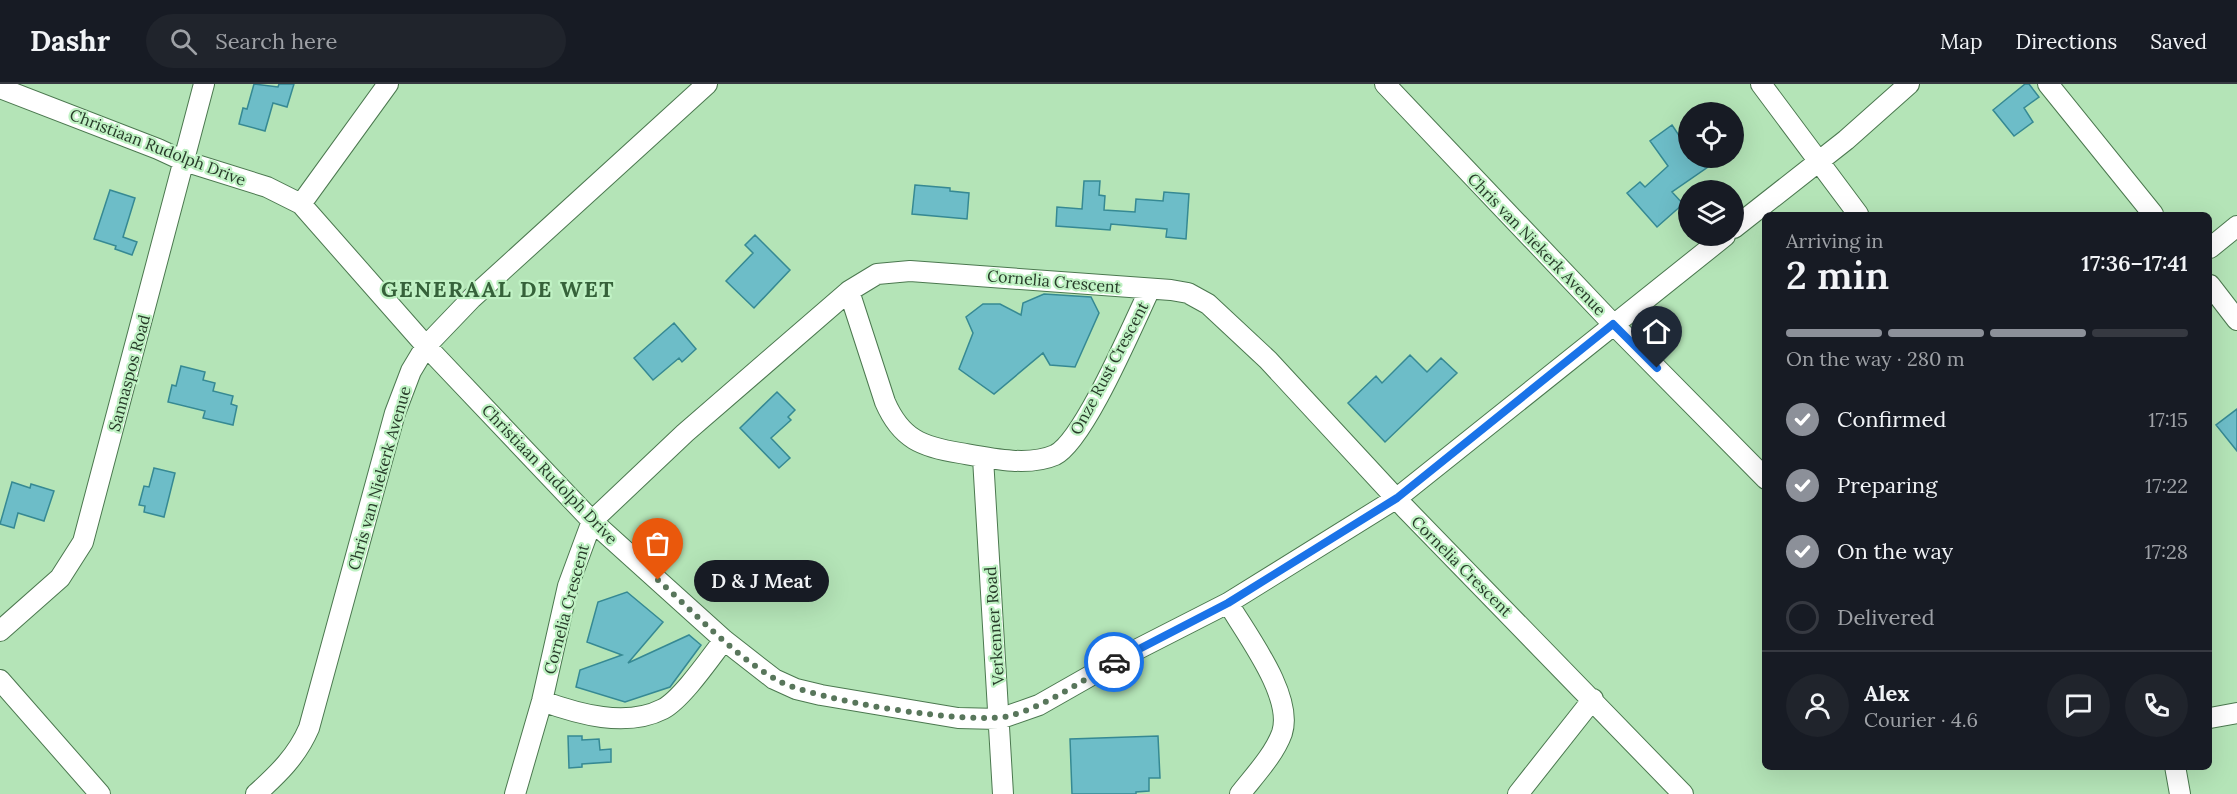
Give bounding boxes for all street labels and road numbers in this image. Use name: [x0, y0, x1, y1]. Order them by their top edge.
street label: Christiaan Rudolph Drive: [67, 104, 249, 190]
street label: Chris van Niekerk Avenue: [1464, 169, 1611, 320]
street label: Cornelia Crescent: [986, 265, 1122, 297]
street label: Onze Rust Crescent: [1065, 297, 1153, 438]
street label: Sannaspos Road: [104, 312, 154, 434]
street label: Chris van Niekerk Avenue: [343, 383, 415, 572]
street label: Christiaan Rudolph Drive: [478, 400, 622, 548]
street label: Cornelia Crescent: [1408, 512, 1517, 621]
street label: Cornelia Crescent: [539, 541, 593, 676]
street label: Verkenner Road: [980, 566, 1008, 687]

